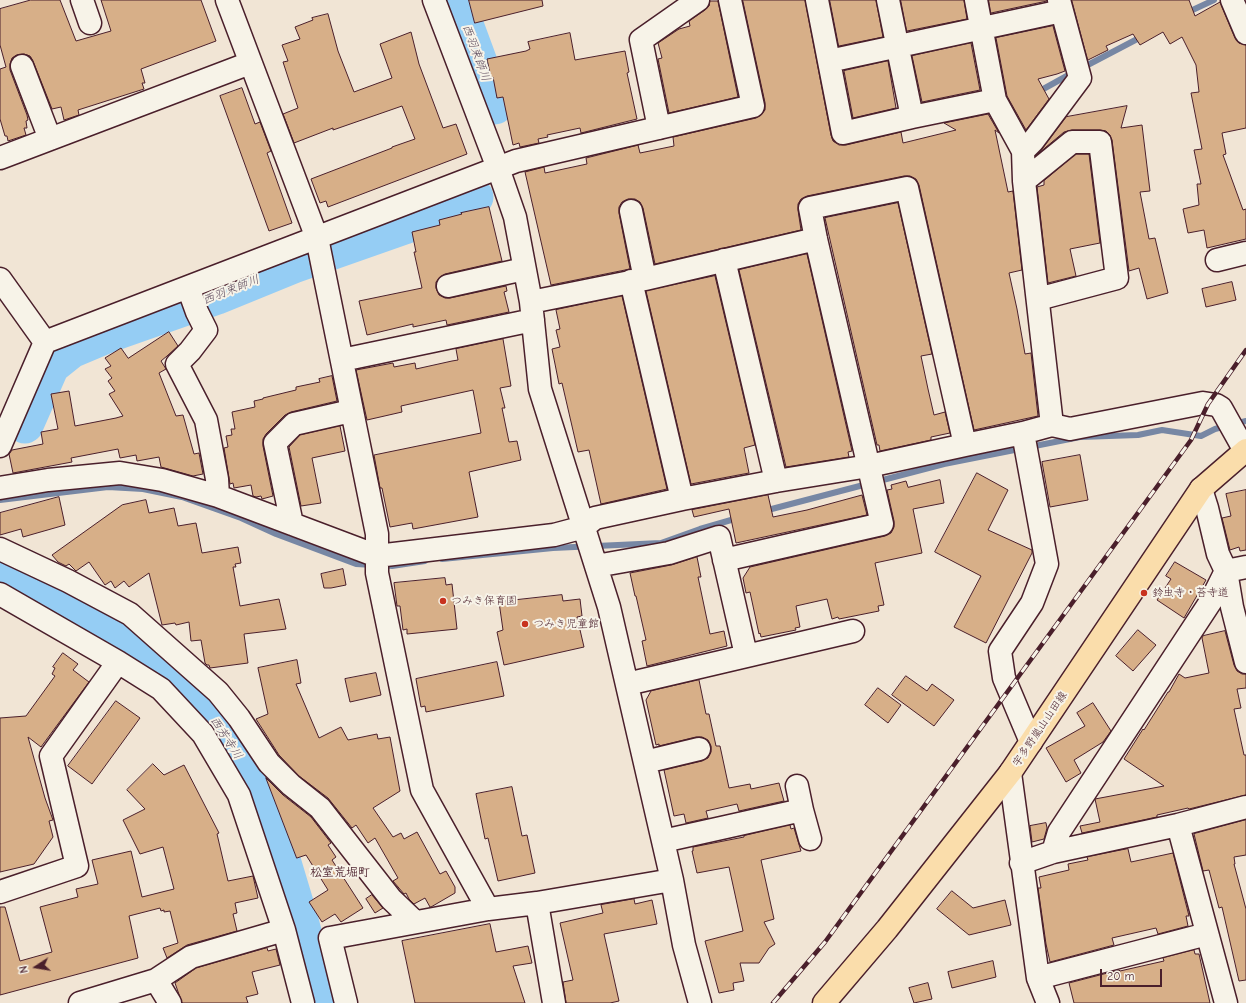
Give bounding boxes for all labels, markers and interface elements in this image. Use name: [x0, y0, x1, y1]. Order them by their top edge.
water label: 西羽束師川: [459, 22, 493, 84]
water label: 西羽束師川: [200, 272, 262, 308]
place label: 鈴虫寺・苔寺道: [1152, 586, 1229, 600]
marker: 鈴虫寺・苔寺道: [1139, 588, 1149, 598]
place label: つみき保育園: [451, 594, 517, 608]
marker: つみき保育園: [438, 596, 448, 606]
place label: つみき児童館: [533, 617, 599, 631]
marker: つみき児童館: [520, 619, 530, 629]
street label: 宇多野嵐山山田線: [1010, 689, 1070, 769]
water label: 西芳寺川: [207, 714, 245, 762]
district label: 松室荒堀町: [310, 866, 370, 880]
north arrow: [16, 947, 56, 987]
scale bar: [1102, 961, 1164, 987]
text: N: [17, 965, 31, 974]
text: 20 m: [1107, 969, 1135, 983]

